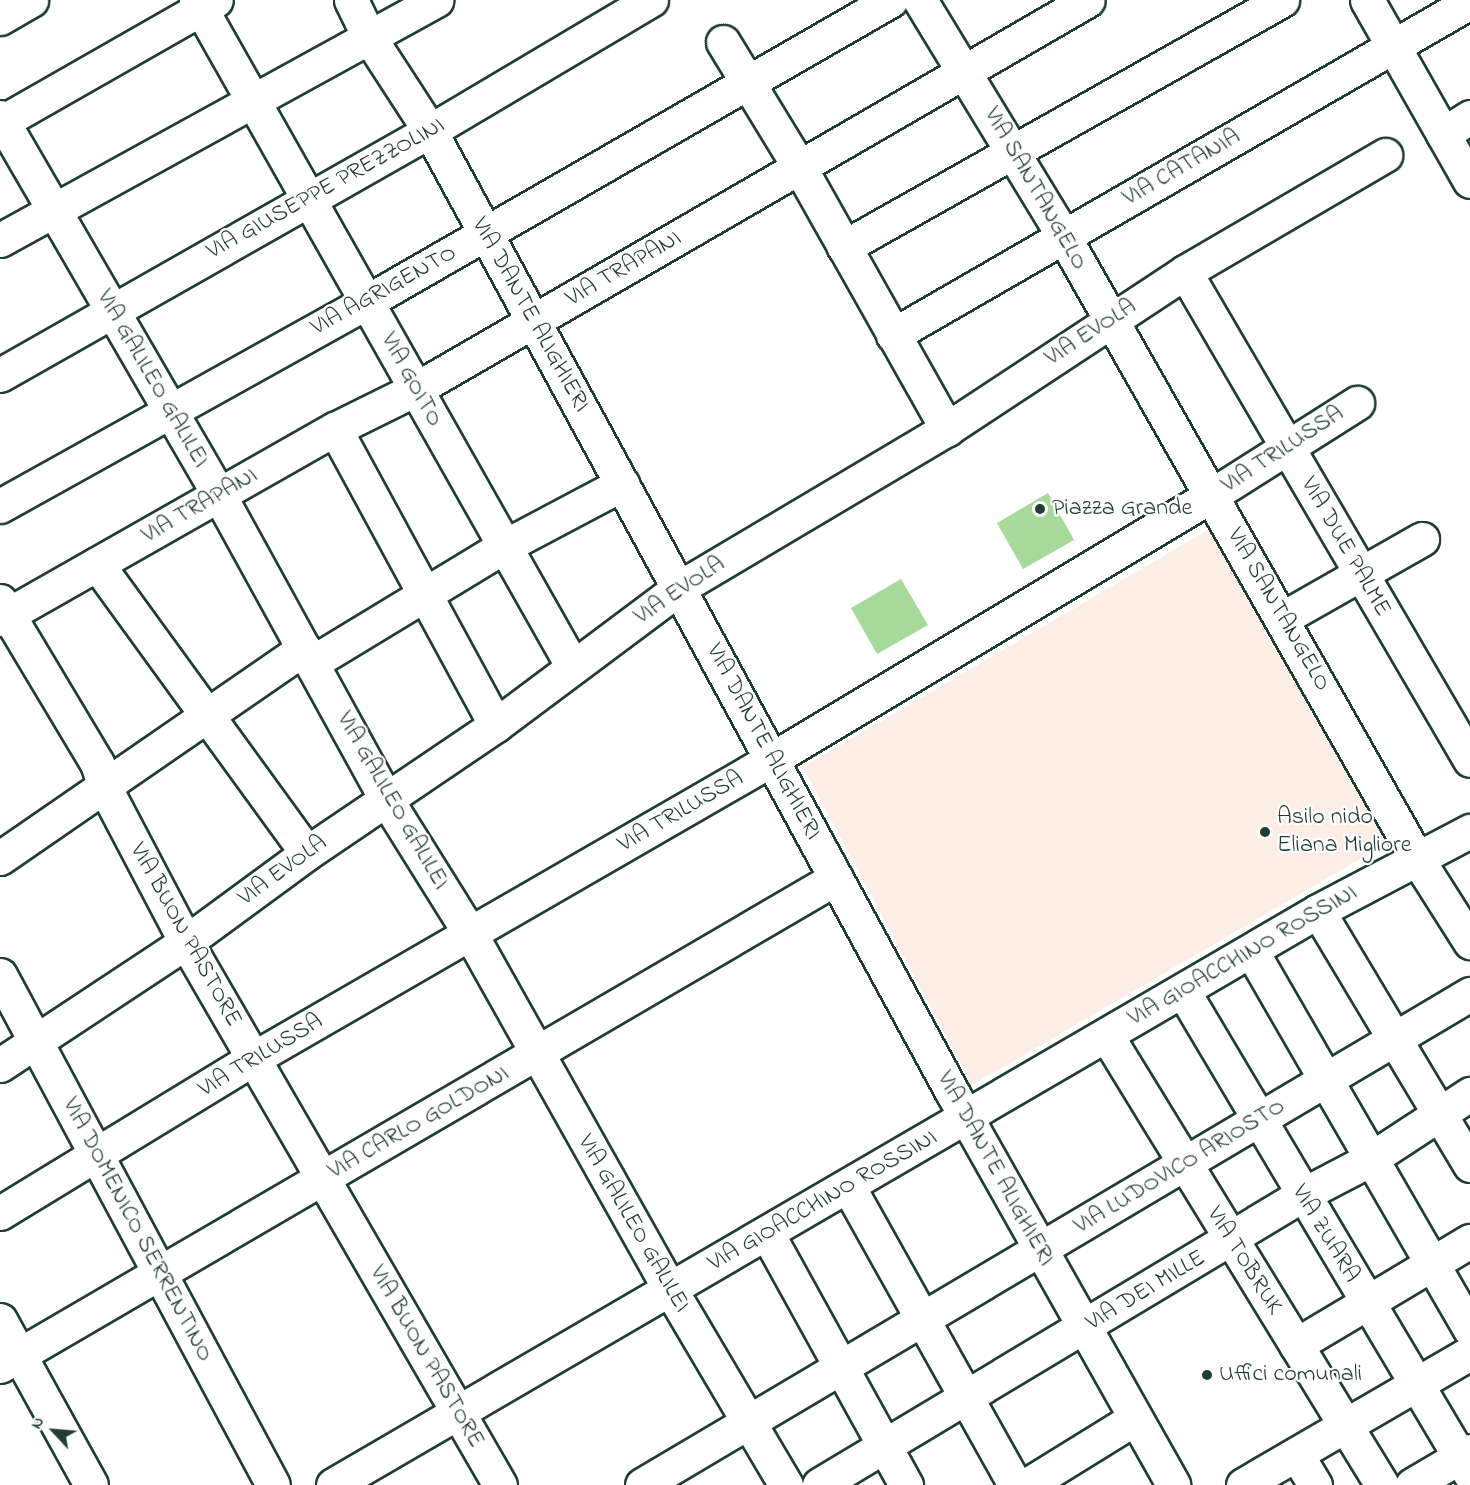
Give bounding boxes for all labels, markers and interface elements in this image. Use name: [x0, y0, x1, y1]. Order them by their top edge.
street label: VIA SANTANGELO: [977, 103, 1093, 275]
street label: VIA GIUSEPPE PREZZOLINI: [202, 112, 450, 266]
street label: VIA CATANIA: [1118, 123, 1246, 213]
street label: VIA DANTE ALIGHIERI: [465, 213, 595, 417]
street label: VIA TRAPANI: [561, 224, 687, 314]
street label: VIA AGRIGENTO: [306, 239, 462, 343]
street label: VIA GALILEO GALILEI: [89, 285, 215, 473]
street label: VIA EVOLA: [1040, 293, 1142, 373]
street label: VIA GOITO: [373, 328, 449, 432]
street label: VIA TRILUSSA: [1216, 400, 1350, 500]
street label: VIA TRAPANI: [137, 461, 263, 551]
street label: VIA DUE PALME: [1293, 472, 1397, 622]
place label: Piazza Grande: [1052, 495, 1192, 523]
marker: Piazza Grande: [1033, 502, 1047, 516]
street label: VIA SANTANGELO: [1220, 524, 1336, 696]
street label: VIA EVOLA: [629, 550, 731, 632]
street label: VIA DANTE ALIGHIERI: [699, 639, 827, 845]
street label: VIA GALILEO GALILEI: [329, 707, 455, 895]
street label: VIA TRILUSSA: [613, 765, 749, 859]
place label: Asilo nido Eliana Migliore: [1277, 804, 1411, 860]
marker: Asilo nido Eliana Migliore: [1258, 825, 1272, 839]
street label: VIA EVOLA: [233, 829, 333, 913]
street label: VIA BUON PASTORE: [123, 838, 247, 1032]
street label: VIA GIOACCHINO ROSSINI: [1123, 879, 1363, 1033]
street label: VIA TRILUSSA: [194, 1008, 328, 1104]
street label: VIA CARLO GOLDONI: [324, 1060, 514, 1186]
street label: VIA DANTE ALIGHIERI: [930, 1067, 1060, 1271]
street label: VIA DOMENICO SERRENTINO: [55, 1093, 219, 1367]
street label: VIA LUDOVICO ARIOSTO: [1069, 1093, 1291, 1241]
street label: VIA GIOACCHINO ROSSINI: [703, 1124, 943, 1278]
street label: VIA GALILEO GALILEI: [570, 1130, 696, 1318]
street label: VIA ZUARA: [1284, 1180, 1366, 1288]
street label: VIA TOBRUK: [1200, 1202, 1288, 1320]
street label: VIA DEI MILLE: [1081, 1244, 1211, 1338]
street label: VIA BUON PASTORE: [362, 1261, 490, 1453]
place label: Uffici comunali: [1219, 1361, 1362, 1389]
marker: Uffici comunali: [1200, 1368, 1214, 1382]
north arrow: [24, 1401, 84, 1461]
text: N: [25, 1413, 51, 1433]

